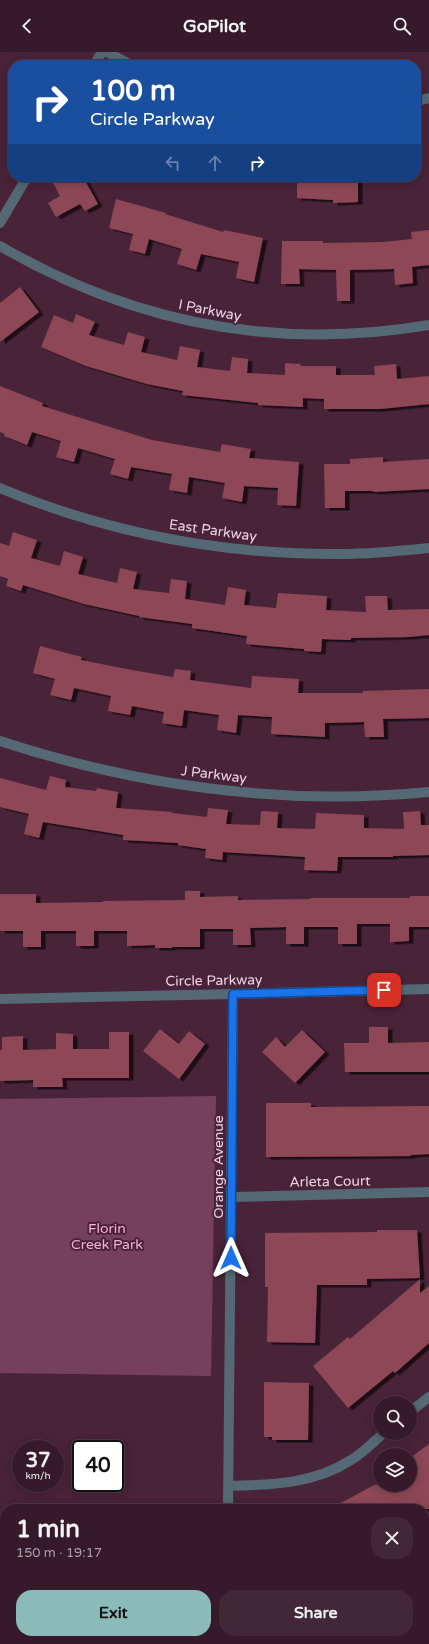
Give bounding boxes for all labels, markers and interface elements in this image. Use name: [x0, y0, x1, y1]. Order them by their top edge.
icon: back: [16, 15, 38, 37]
text: GoPilot: [183, 15, 246, 37]
icon: search: [391, 15, 413, 37]
text: 100 m: [90, 74, 176, 108]
icon: right: [24, 76, 76, 128]
text: Circle Parkway: [90, 108, 215, 130]
icon: left: [162, 152, 184, 174]
icon: ahead: [204, 152, 226, 174]
icon: right: [246, 152, 268, 174]
street label: I Parkway: [177, 296, 243, 325]
street label: East Parkway: [168, 516, 258, 545]
street label: J Parkway: [180, 762, 248, 787]
street label: Circle Parkway: [165, 971, 263, 990]
pin: [367, 973, 401, 1007]
icon: arrive: [373, 979, 395, 1001]
street label: Orange Avenue: [210, 1115, 227, 1219]
street label: Arleta Court: [289, 1172, 371, 1191]
park label: Florin Creek Park: [71, 1220, 143, 1253]
position arrow: [210, 1237, 252, 1279]
map controls: [373, 1396, 417, 1492]
button: search: [373, 1396, 417, 1440]
speed limit sign: 40: [72, 1440, 124, 1492]
button: layers: [373, 1448, 417, 1492]
text: 37: [25, 1449, 51, 1473]
text: km/h: [25, 1470, 51, 1482]
text: 1 min: [16, 1515, 80, 1544]
button: close: [371, 1517, 413, 1559]
text: 150 m · 19:17: [16, 1545, 102, 1561]
button: Exit: [16, 1590, 211, 1636]
button: Share: [219, 1590, 413, 1636]

